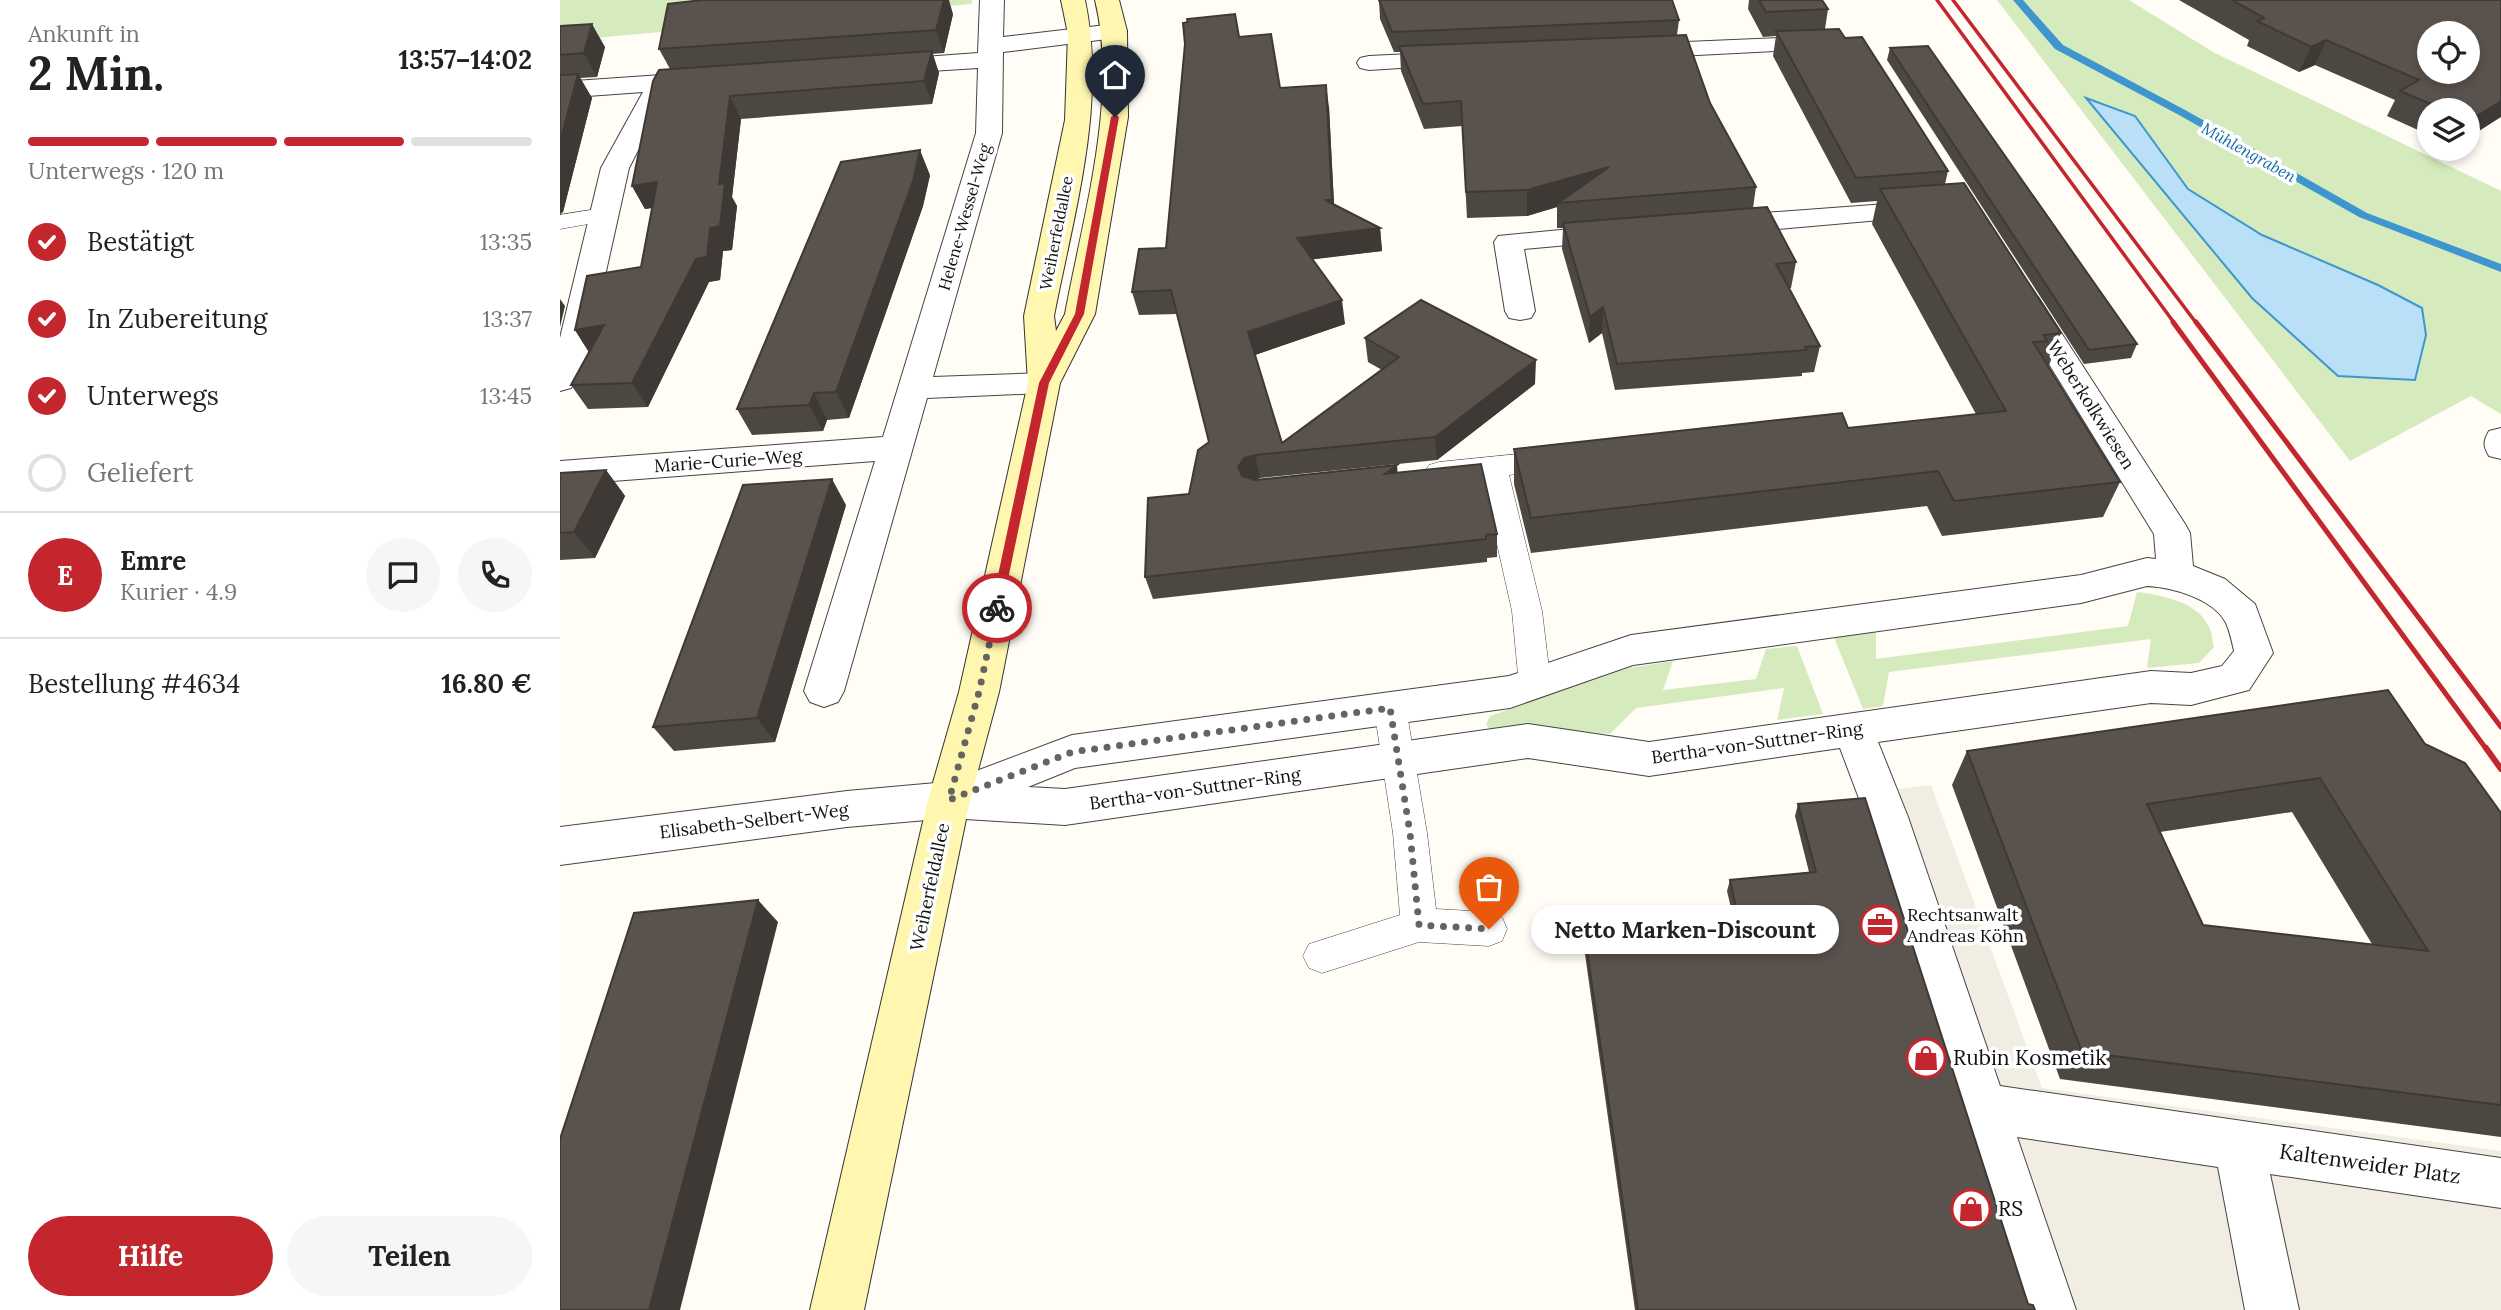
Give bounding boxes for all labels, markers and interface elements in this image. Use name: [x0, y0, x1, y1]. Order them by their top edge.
text: Ankunft in: [28, 19, 140, 48]
map controls: [2417, 21, 2480, 161]
button: locate: [2417, 21, 2480, 84]
text: 13:57–14:02: [398, 43, 532, 76]
text: 2 Min.: [28, 44, 164, 103]
pin: [1085, 45, 1145, 117]
icon: home: [1096, 56, 1134, 94]
button: layers: [2417, 98, 2480, 161]
water label: Mühlengraben: [2198, 118, 2300, 186]
street label: Helene-Wessel-Weg: [934, 140, 995, 293]
text: Unterwegs · 120 m: [28, 156, 224, 185]
street label: Weiherfeldallee: [1035, 174, 1077, 292]
icon: check: [28, 223, 66, 261]
text: Bestätigt: [87, 225, 194, 258]
text: 13:35: [480, 227, 532, 256]
icon: check: [28, 300, 66, 338]
text: In Zubereitung: [87, 302, 267, 335]
text: 13:37: [482, 304, 532, 333]
street label: Weberkolkwiesen: [2043, 336, 2140, 474]
icon: check: [28, 377, 66, 415]
text: Unterwegs: [87, 379, 219, 412]
text: 13:45: [480, 381, 532, 410]
street label: Marie-Curie-Weg: [653, 444, 804, 477]
text: Geliefert: [87, 456, 194, 489]
button: chat: [366, 538, 440, 612]
button: phone: [458, 538, 532, 612]
text: Emre: [120, 544, 186, 577]
text: E: [57, 559, 73, 592]
courier: [962, 573, 1032, 643]
text: Kurier · 4.9: [120, 577, 237, 606]
icon: bike: [978, 589, 1016, 627]
text: Bestellung #4634: [28, 667, 240, 700]
text: 16.80 €: [441, 667, 532, 700]
street label: Bertha-von-Suttner-Ring: [1650, 716, 1865, 769]
street label: Bertha-von-Suttner-Ring: [1088, 762, 1303, 815]
street label: Elisabeth-Selbert-Weg: [658, 797, 851, 844]
street label: Weiherfeldallee: [905, 821, 954, 953]
pin: [1459, 857, 1519, 929]
icon: bag: [1470, 868, 1508, 906]
place label: Rechtsanwalt Andreas Köhn: [1906, 903, 2024, 947]
callout: Netto Marken-Discount: [1531, 904, 1839, 954]
office icon: Rechtsanwalt Andreas Köhn: [1859, 904, 1901, 946]
text: Netto Marken-Discount: [1554, 915, 1816, 944]
shop icon: Rubin Kosmetik: [1905, 1037, 1947, 1079]
place label: Rubin Kosmetik: [1953, 1044, 2107, 1071]
street label: Kaltenweider Platz: [2278, 1137, 2463, 1190]
shop icon: RS: [1950, 1188, 1992, 1230]
place label: RS: [1998, 1195, 2023, 1222]
button: Hilfe: [28, 1216, 273, 1296]
button: Teilen: [287, 1216, 532, 1296]

